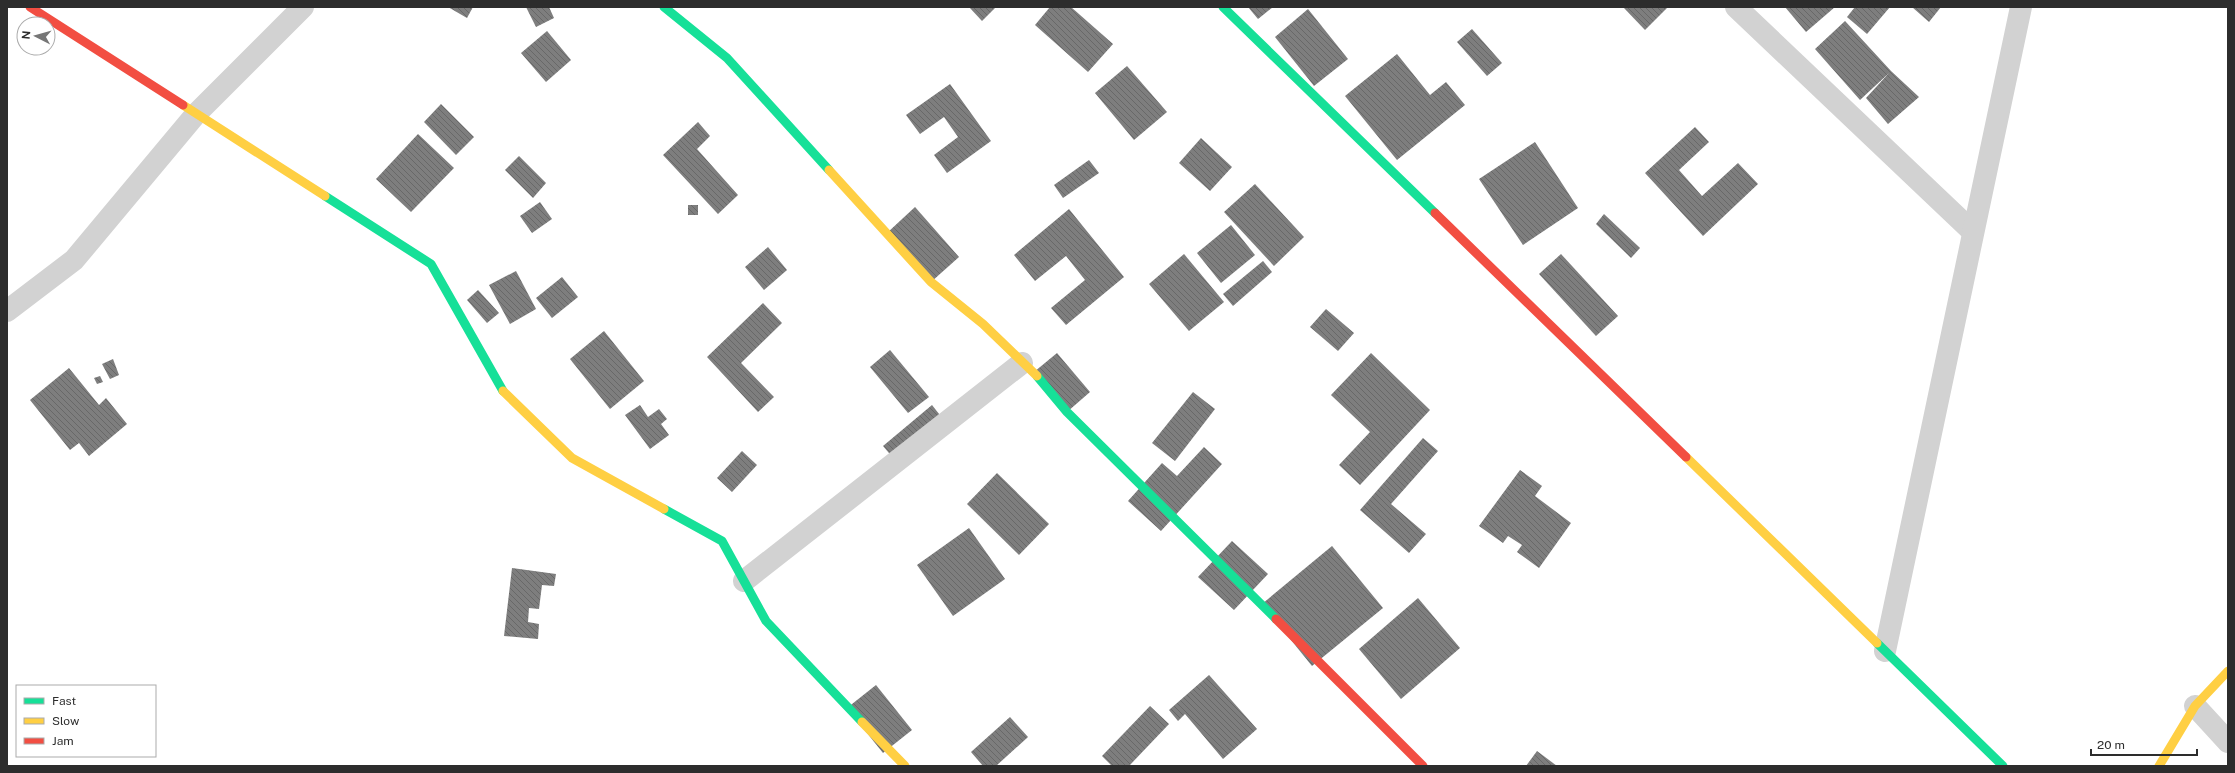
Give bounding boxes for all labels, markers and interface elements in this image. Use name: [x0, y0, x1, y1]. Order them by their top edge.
north arrow: [16, 16, 56, 56]
text: N: [20, 30, 32, 40]
legend: [16, 685, 156, 757]
text: Fast: [52, 694, 77, 708]
text: Slow: [52, 714, 80, 728]
scale bar: [2091, 731, 2197, 757]
text: Jam: [52, 734, 74, 748]
text: 20 m: [2097, 738, 2125, 752]

